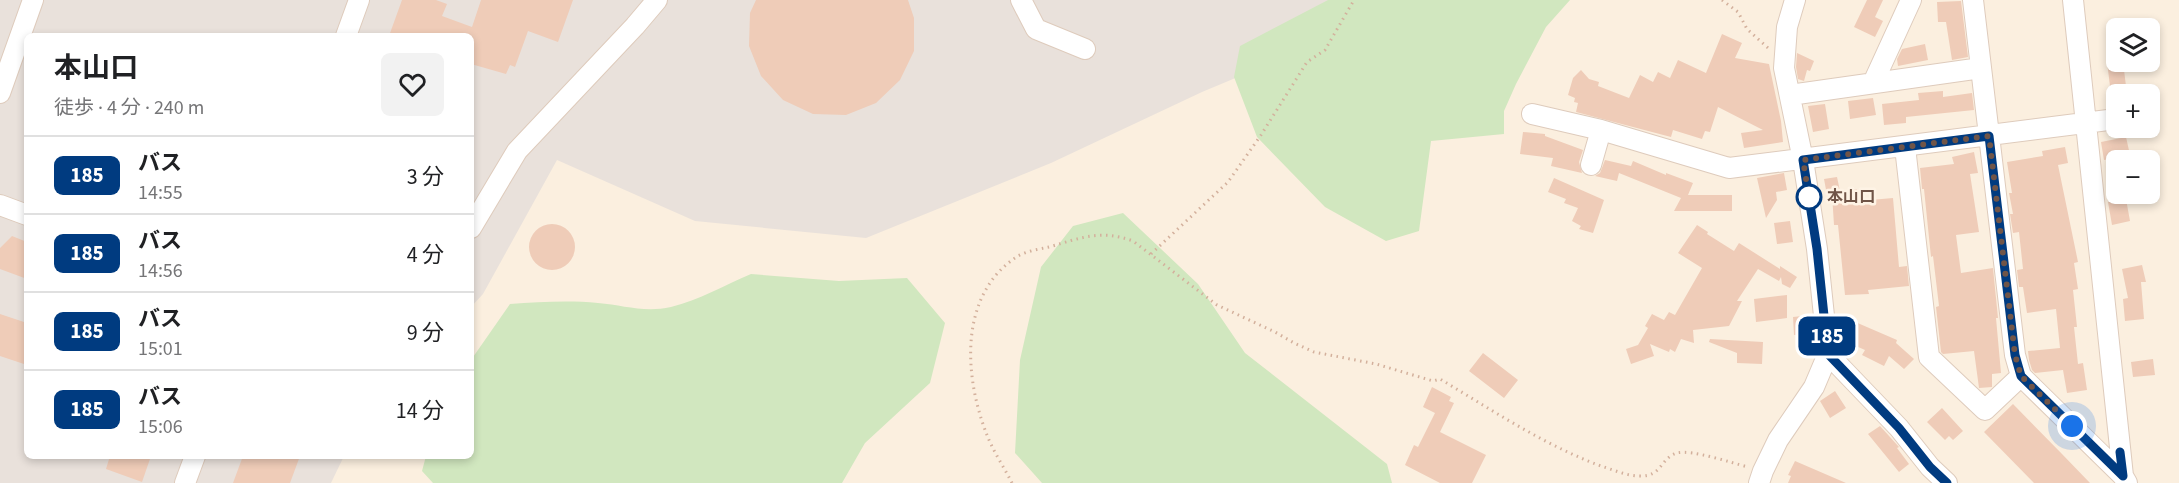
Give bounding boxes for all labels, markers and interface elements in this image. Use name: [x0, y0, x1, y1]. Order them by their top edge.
map controls: [2106, 18, 2160, 204]
button: layers: [2106, 18, 2160, 72]
text: 本山口: [54, 48, 138, 88]
button: heart: [381, 53, 444, 116]
button: +: [2106, 84, 2160, 138]
text: 徒歩 · 4 分 · 240 m: [54, 94, 204, 122]
text: バス: [138, 147, 182, 179]
button: −: [2106, 150, 2160, 204]
text: 185: [70, 160, 104, 190]
text: 3 分: [407, 161, 444, 193]
text: 14:55: [138, 179, 183, 207]
marker: 本山口: [1796, 184, 1822, 210]
place label: 本山口: [1827, 186, 1875, 208]
text: バス: [138, 225, 182, 257]
text: 185: [70, 238, 104, 268]
text: 4 分: [407, 239, 444, 271]
text: 14:56: [138, 257, 183, 285]
text: バス: [138, 303, 182, 335]
text: 185: [70, 316, 104, 346]
line badge: 185: [1792, 316, 1862, 356]
text: 9 分: [407, 317, 444, 349]
text: 185: [1810, 321, 1844, 351]
text: 15:01: [138, 335, 183, 363]
text: バス: [138, 381, 182, 413]
text: 185: [70, 394, 104, 424]
text: 14 分: [396, 395, 444, 427]
your location: [2057, 411, 2087, 441]
text: 15:06: [138, 413, 183, 441]

